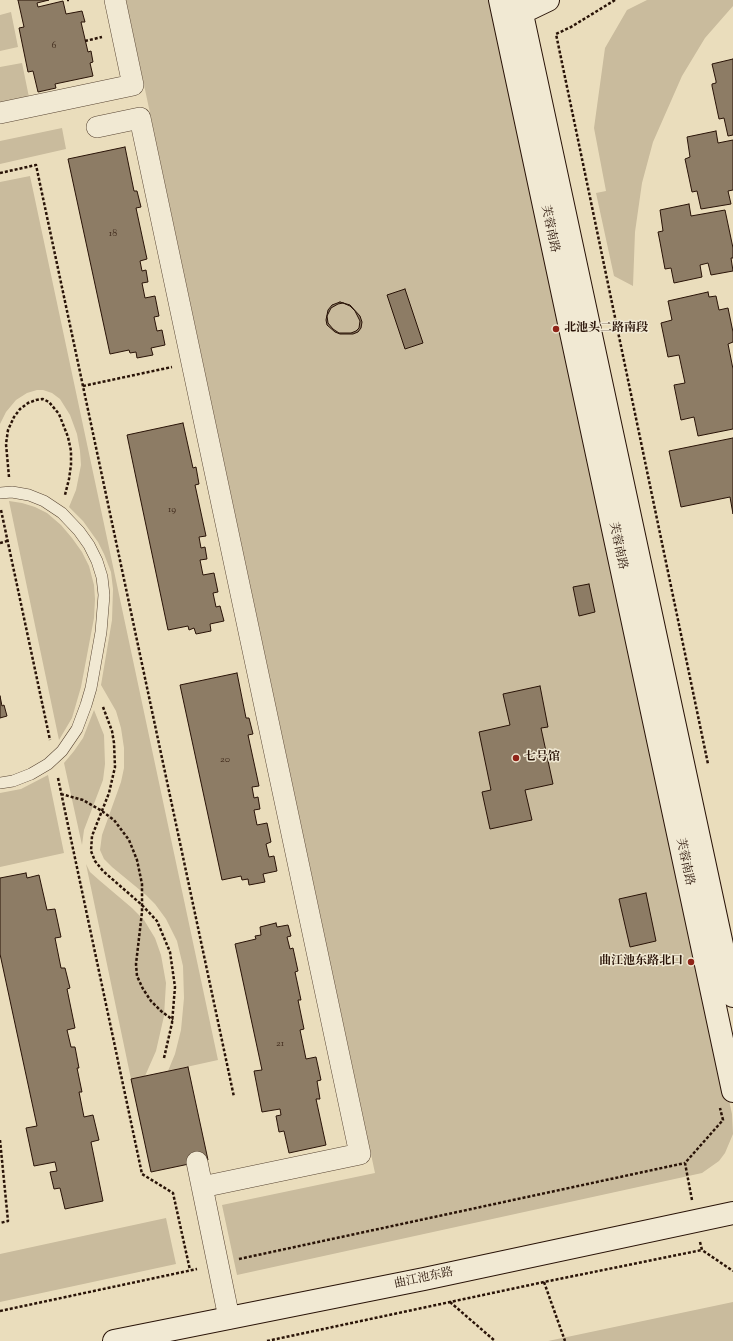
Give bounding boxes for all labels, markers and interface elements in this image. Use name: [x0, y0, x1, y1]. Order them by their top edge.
house number: 6: [52, 40, 56, 52]
street label: 芙蓉南路: [537, 204, 561, 254]
house number: 18: [109, 228, 117, 240]
place label: 北池头二路南段: [564, 322, 648, 336]
marker: 北池头二路南段: [551, 324, 561, 334]
house number: 19: [168, 504, 176, 516]
street label: 芙蓉南路: [605, 521, 629, 571]
place label: 七号馆: [524, 751, 560, 765]
marker: 七号馆: [511, 753, 521, 763]
house number: 20: [220, 754, 230, 766]
street label: 芙蓉南路: [672, 837, 696, 887]
place label: 曲江池东路北口: [599, 955, 683, 969]
marker: 曲江池东路北口: [686, 957, 696, 967]
house number: 21: [276, 1038, 284, 1050]
street label: 曲江池东路: [393, 1266, 455, 1292]

